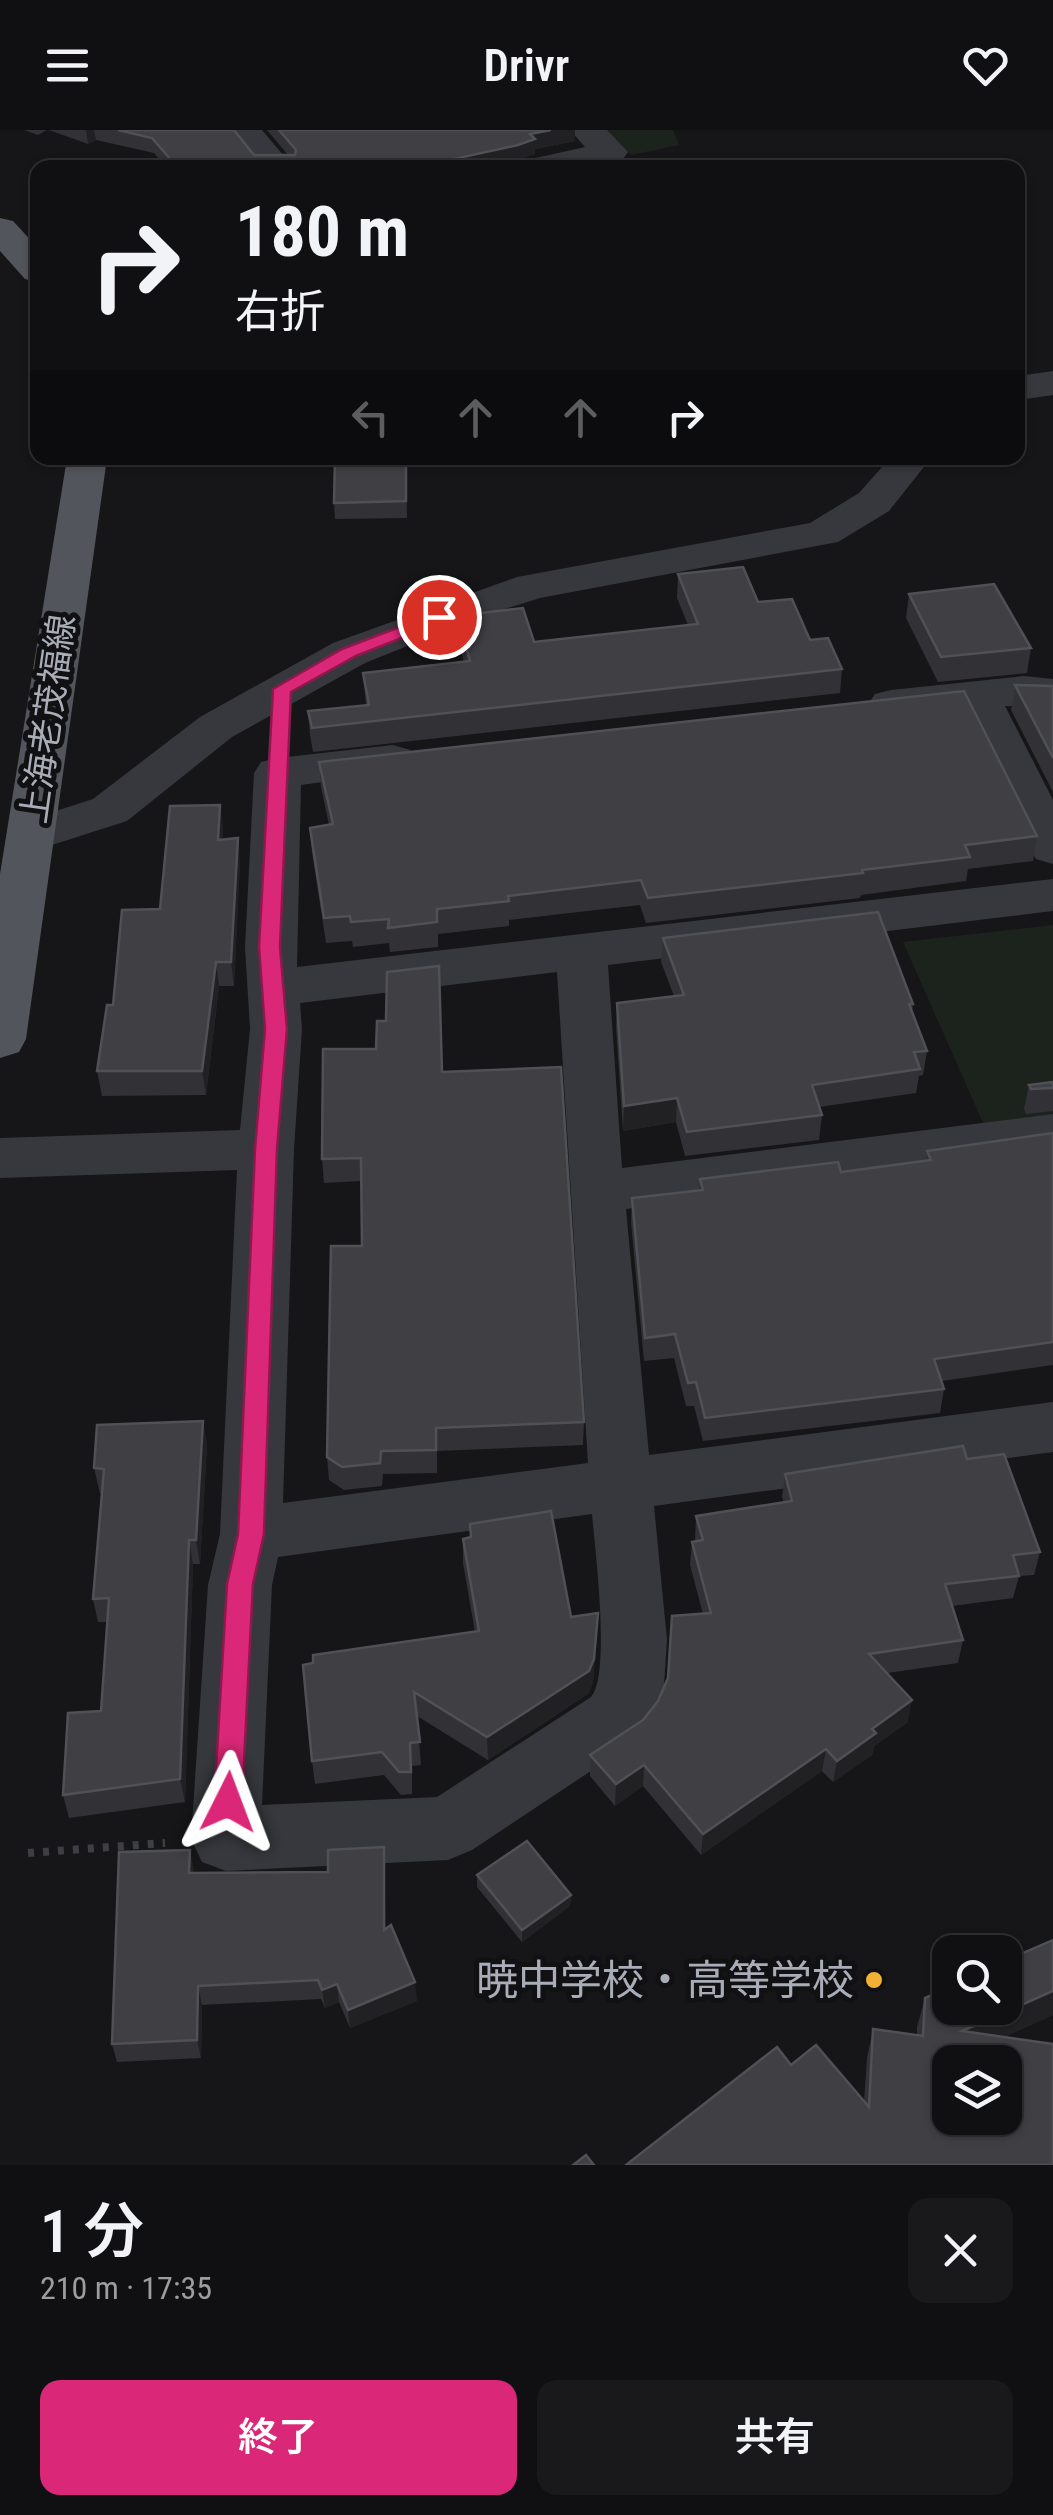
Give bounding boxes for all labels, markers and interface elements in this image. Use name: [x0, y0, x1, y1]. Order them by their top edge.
icon: menu: [40, 38, 95, 93]
icon: heart: [958, 38, 1013, 93]
text: Drivr: [484, 39, 569, 92]
text: 180 m: [235, 191, 409, 273]
icon: right: [70, 200, 200, 330]
text: 右折: [235, 285, 325, 338]
icon: left: [343, 390, 398, 445]
icon: ahead: [448, 390, 503, 445]
icon: ahead: [553, 390, 608, 445]
icon: right: [658, 390, 713, 445]
pin: [397, 575, 482, 660]
icon: arrive: [412, 590, 467, 645]
street label: 上海老茂福線: [14, 612, 83, 826]
position arrow: [176, 1750, 280, 1854]
map controls: [932, 1935, 1022, 2135]
button: search: [932, 1935, 1022, 2025]
place label: 暁中学校・高等学校: [476, 1956, 854, 2005]
marker: 暁中学校・高等学校: [863, 1969, 885, 1991]
button: layers: [932, 2045, 1022, 2135]
text: 1 分: [40, 2196, 144, 2267]
button: close: [908, 2198, 1013, 2303]
text: 210 m · 17:35: [40, 2269, 212, 2307]
button: 終了: [40, 2380, 517, 2495]
button: 共有: [537, 2380, 1013, 2495]

